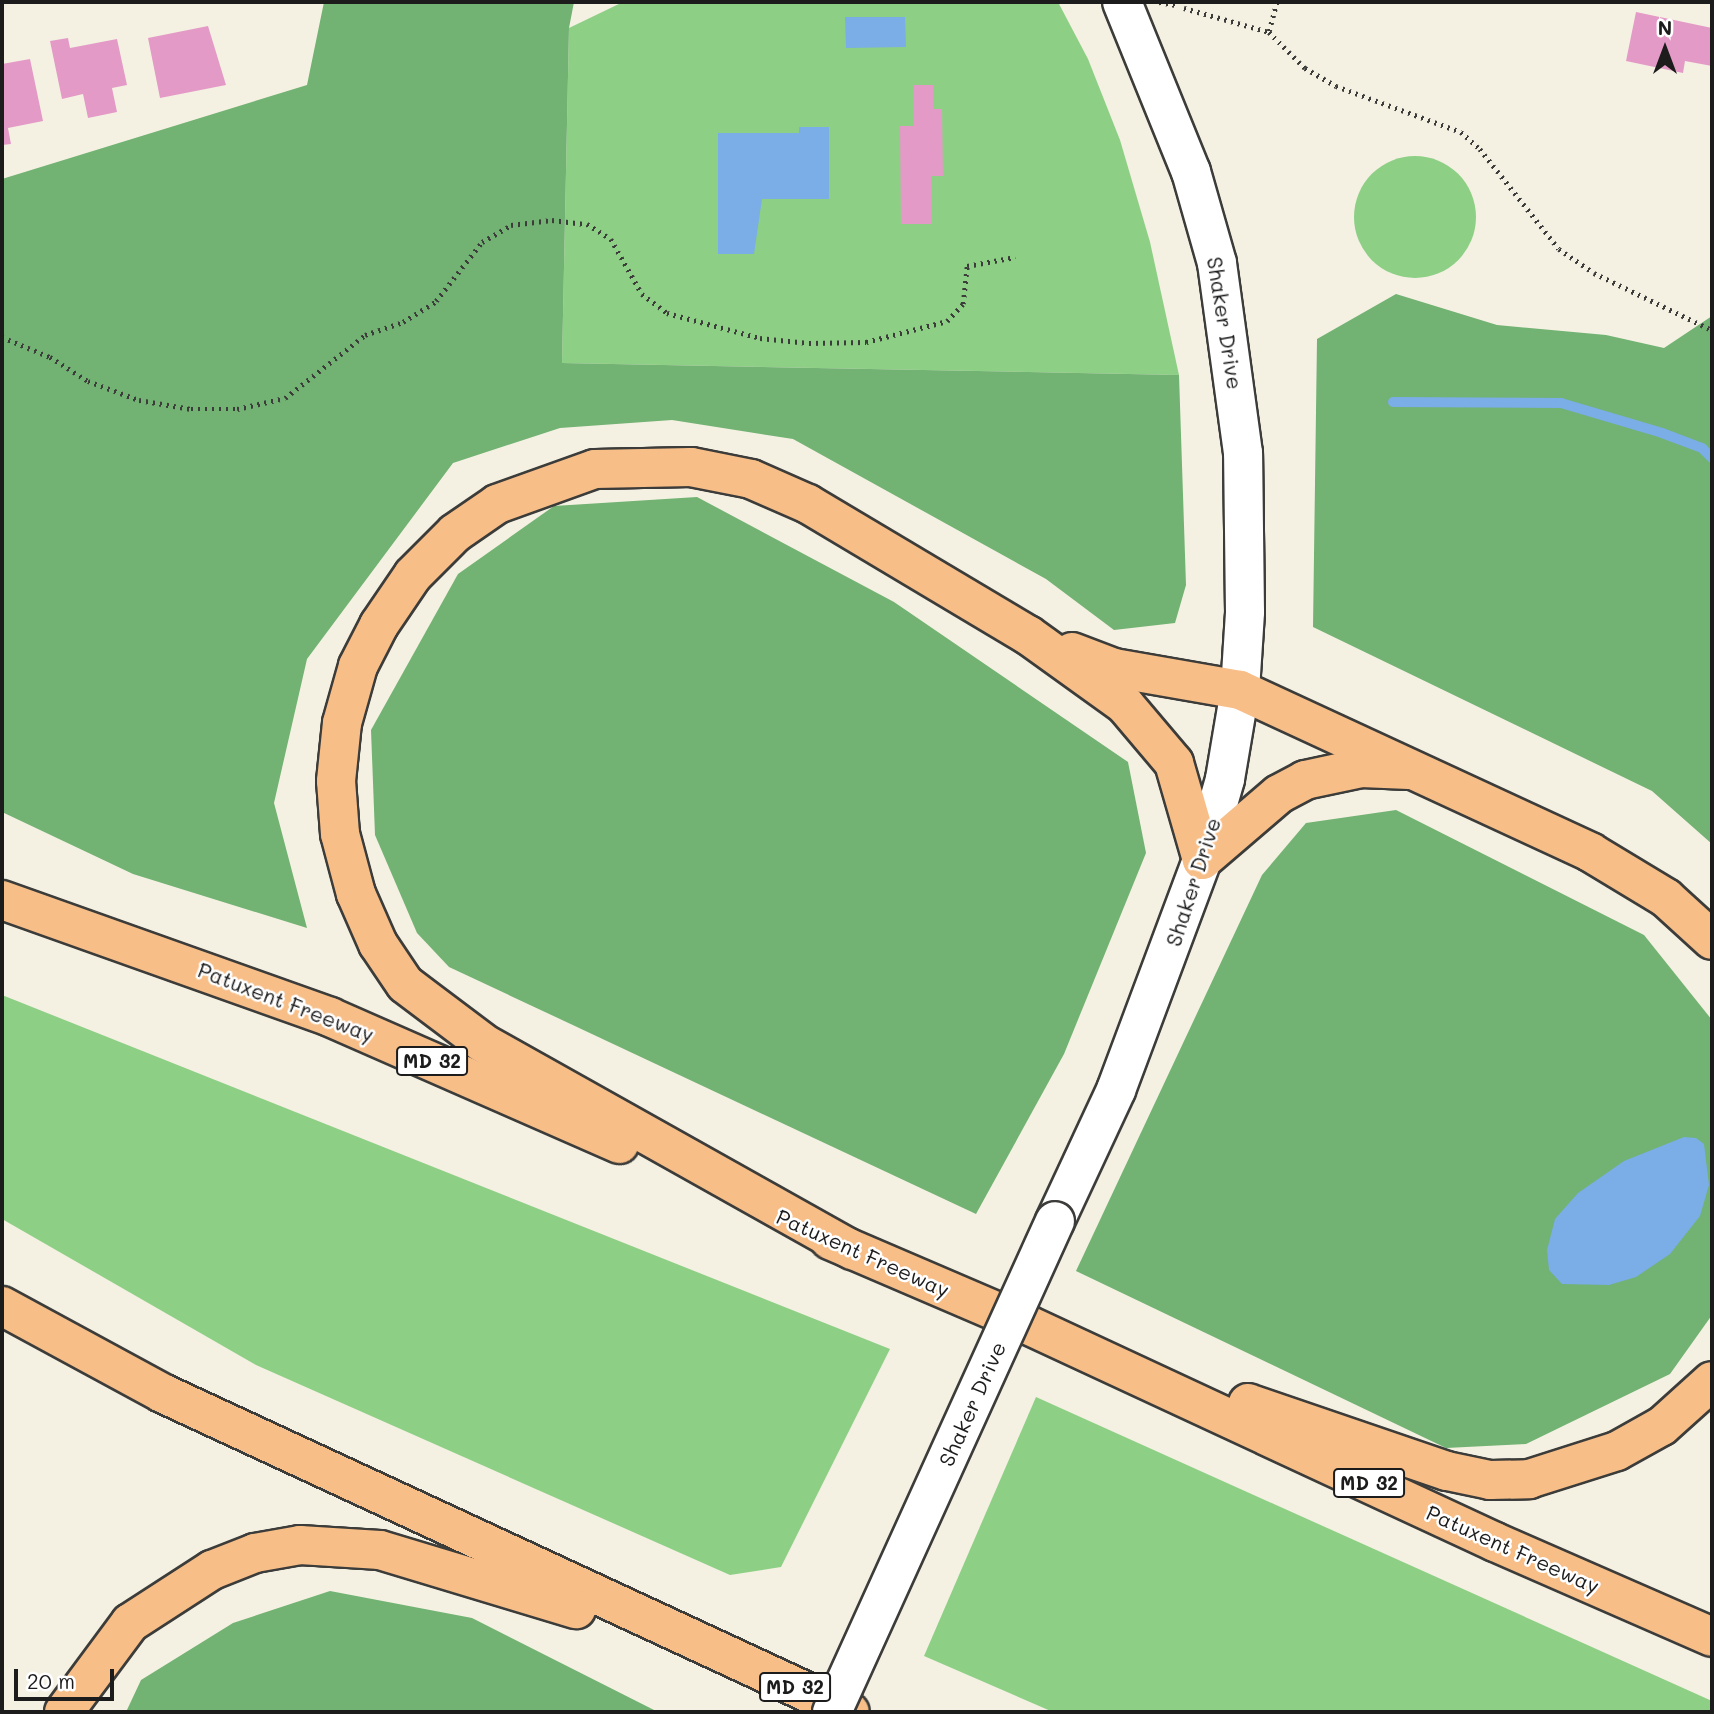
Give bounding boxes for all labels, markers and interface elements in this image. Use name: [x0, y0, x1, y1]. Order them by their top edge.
north arrow: [1630, 14, 1700, 84]
text: N: [1658, 15, 1672, 40]
street label: Shaker Drive: [1202, 255, 1248, 391]
street label: Shaker Drive: [1160, 815, 1226, 949]
street label: Patuxent Freeway: [194, 957, 378, 1047]
road number: MD 32: [395, 1046, 469, 1077]
street label: Patuxent Freeway: [773, 1204, 953, 1302]
street label: Shaker Drive: [933, 1338, 1011, 1470]
road number: MD 32: [1332, 1468, 1406, 1498]
street label: Patuxent Freeway: [1423, 1500, 1603, 1598]
scale bar: [18, 1654, 117, 1698]
text: 20 m: [27, 1667, 75, 1694]
road number: MD 32: [758, 1672, 832, 1702]

